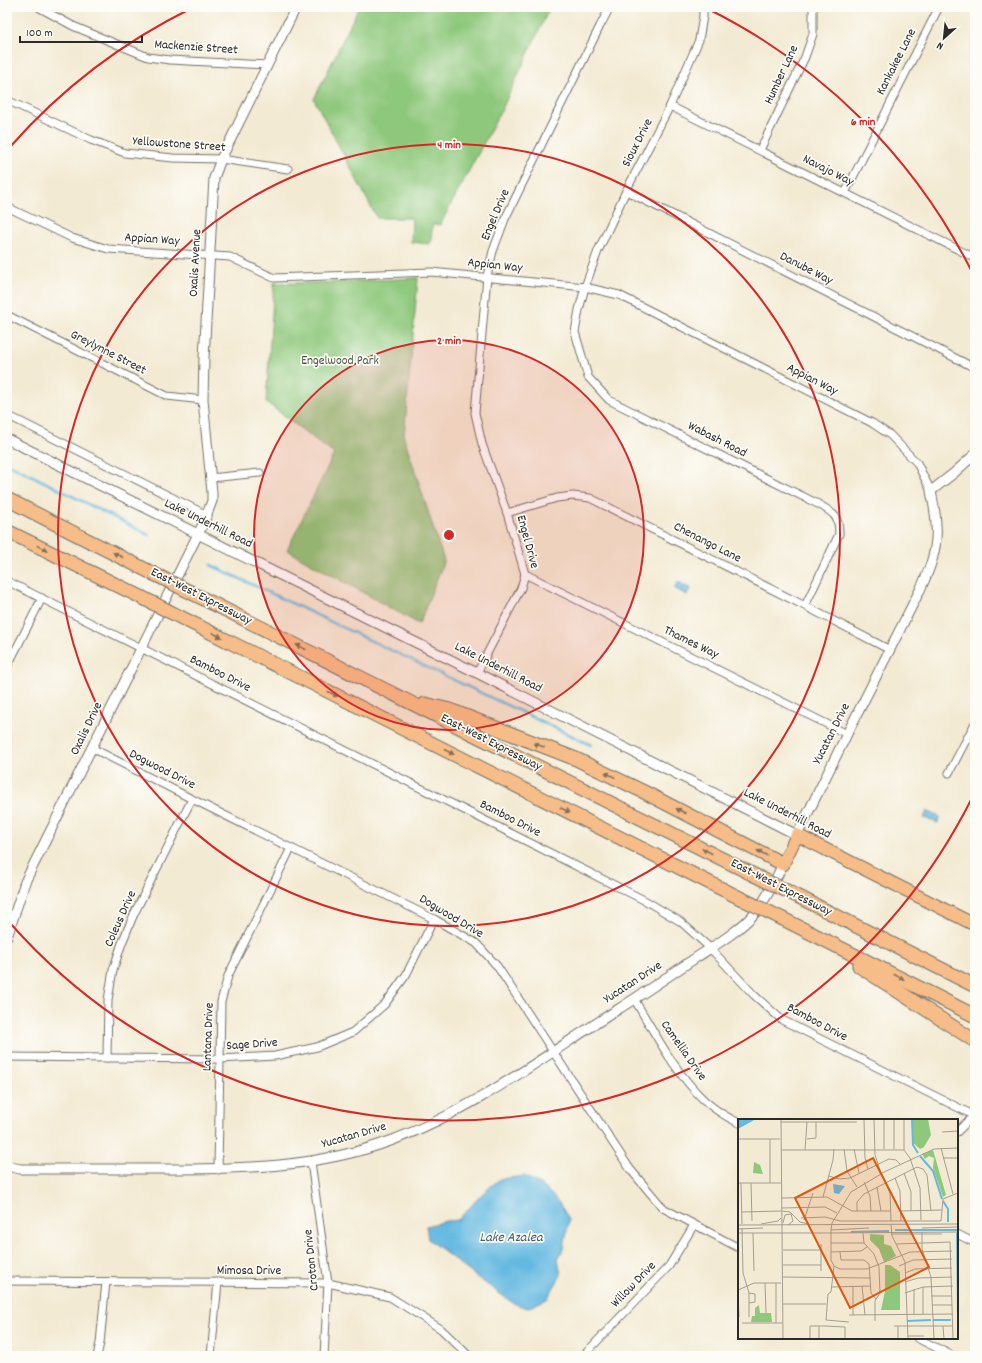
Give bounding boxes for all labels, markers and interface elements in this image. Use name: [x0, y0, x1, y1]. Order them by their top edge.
scale bar: [20, 18, 142, 44]
north arrow: [924, 18, 964, 58]
text: 100 m: [26, 25, 53, 42]
street label: Kankakee Lane: [872, 25, 922, 99]
street label: Mackenzie Street: [154, 36, 239, 60]
text: N: [934, 37, 946, 53]
street label: Humber Lane: [760, 42, 804, 108]
text: 6 min: [851, 114, 876, 131]
street label: Sioux Drive: [618, 115, 658, 171]
street label: Yellowstone Street: [132, 132, 226, 158]
text: 4 min: [437, 137, 461, 154]
street label: Navajo Way: [799, 150, 857, 192]
street label: Engel Drive: [477, 186, 515, 244]
street label: Oxalis Avenue: [185, 228, 207, 297]
street label: Appian Way: [124, 229, 181, 251]
street label: Danube Way: [776, 247, 837, 291]
street label: Appian Way: [466, 254, 524, 278]
street label: Greylynne Street: [67, 326, 149, 380]
text: 2 min: [437, 333, 461, 350]
park label: Engelwood Park: [301, 352, 379, 371]
street label: Appian Way: [783, 359, 842, 401]
street label: Wabash Road: [684, 417, 750, 463]
street label: Lake Underhill Road: [161, 494, 255, 554]
street label: Engel Drive: [511, 513, 543, 571]
street label: Chenango Lane: [670, 518, 744, 568]
centre of rings: [442, 528, 456, 542]
one-way arrow: [36, 545, 48, 551]
one-way arrow: [112, 552, 123, 558]
street label: East-West Expressway: [147, 563, 255, 631]
street label: Thames Way: [660, 621, 722, 665]
one-way arrow: [211, 632, 222, 638]
street label: Lake Underhill Road: [451, 638, 545, 698]
one-way arrow: [295, 644, 307, 651]
street label: Bamboo Drive: [186, 650, 254, 698]
one-way arrow: [327, 690, 339, 697]
street label: Oxalis Drive: [66, 699, 108, 759]
street label: Yucatan Drive: [808, 700, 856, 768]
street label: East-West Expressway: [437, 709, 545, 777]
one-way arrow: [533, 741, 545, 747]
street label: Dogwood Drive: [125, 745, 199, 795]
one-way arrow: [443, 749, 455, 755]
one-way arrow: [604, 772, 616, 778]
street label: Lake Underhill Road: [740, 784, 834, 844]
street label: Bamboo Drive: [476, 795, 544, 843]
one-way arrow: [559, 807, 571, 813]
one-way arrow: [675, 808, 687, 814]
one-way arrow: [701, 848, 713, 854]
one-way arrow: [756, 850, 767, 856]
street label: East-West Expressway: [727, 854, 835, 922]
street label: Coleus Drive: [100, 887, 142, 950]
street label: Dogwood Drive: [415, 890, 487, 944]
street label: Yucatan Drive: [600, 957, 666, 1009]
one-way arrow: [893, 974, 905, 981]
street label: Bamboo Drive: [783, 999, 851, 1047]
street label: Lantana Drive: [198, 1002, 220, 1072]
street label: Camellia Drive: [655, 1017, 711, 1085]
street label: Sage Drive: [226, 1034, 279, 1056]
street label: Yucatan Drive: [319, 1118, 389, 1154]
inset map: [738, 1119, 958, 1339]
street label: Croton Drive: [299, 1228, 325, 1292]
water label: Lake Azalea: [480, 1228, 544, 1248]
street label: Willow Drive: [607, 1257, 661, 1313]
street label: Mimosa Drive: [217, 1262, 281, 1281]

